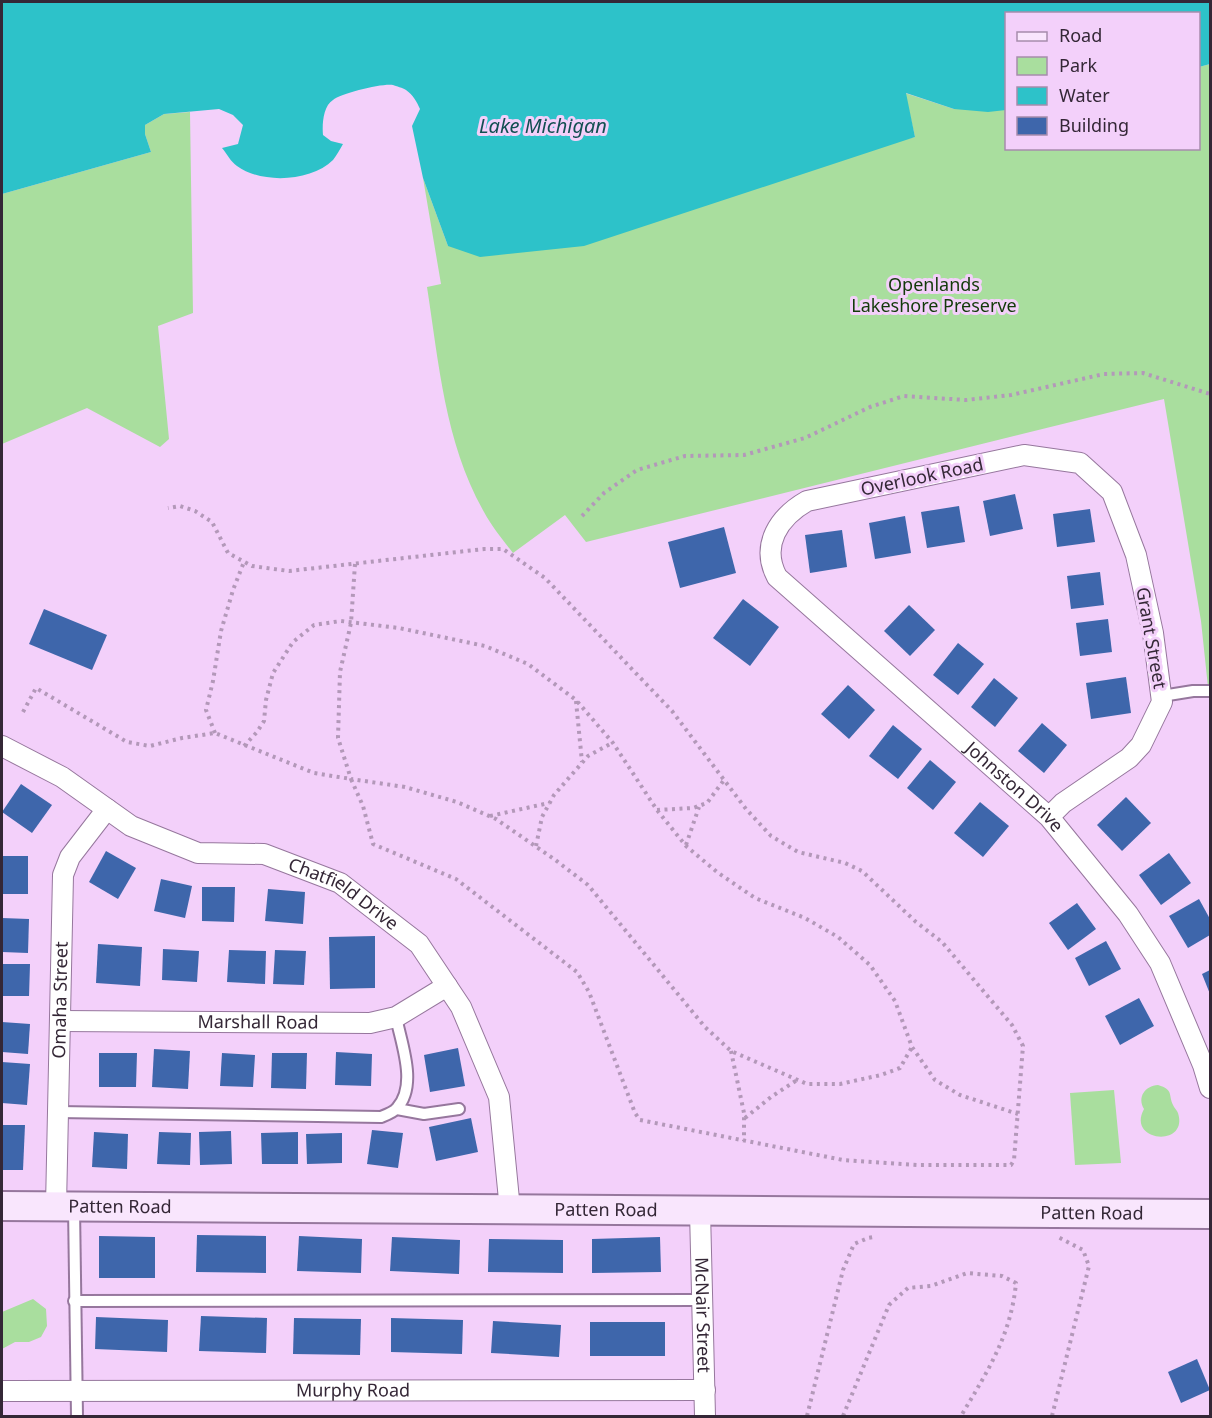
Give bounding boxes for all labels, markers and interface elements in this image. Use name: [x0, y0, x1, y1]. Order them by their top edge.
legend: [1005, 12, 1200, 150]
text: Road: [1059, 23, 1102, 47]
text: Park: [1059, 53, 1097, 77]
text: Water: [1059, 83, 1110, 107]
water label: Lake Michigan: [479, 112, 607, 139]
text: Building: [1059, 113, 1129, 137]
park label: Openlands Lakeshore Preserve: [851, 272, 1017, 317]
street label: Overlook Road: [858, 451, 985, 501]
street label: Grant Street: [1131, 585, 1173, 691]
street label: Johnston Drive: [959, 734, 1069, 837]
street label: Chatfield Drive: [285, 851, 404, 935]
street label: Omaha Street: [46, 941, 73, 1059]
street label: Marshall Road: [197, 1009, 319, 1034]
street label: Patten Road: [68, 1193, 172, 1218]
street label: Patten Road: [554, 1197, 658, 1221]
street label: Patten Road: [1040, 1200, 1144, 1225]
street label: McNair Street: [690, 1257, 717, 1374]
street label: Murphy Road: [296, 1377, 410, 1402]

